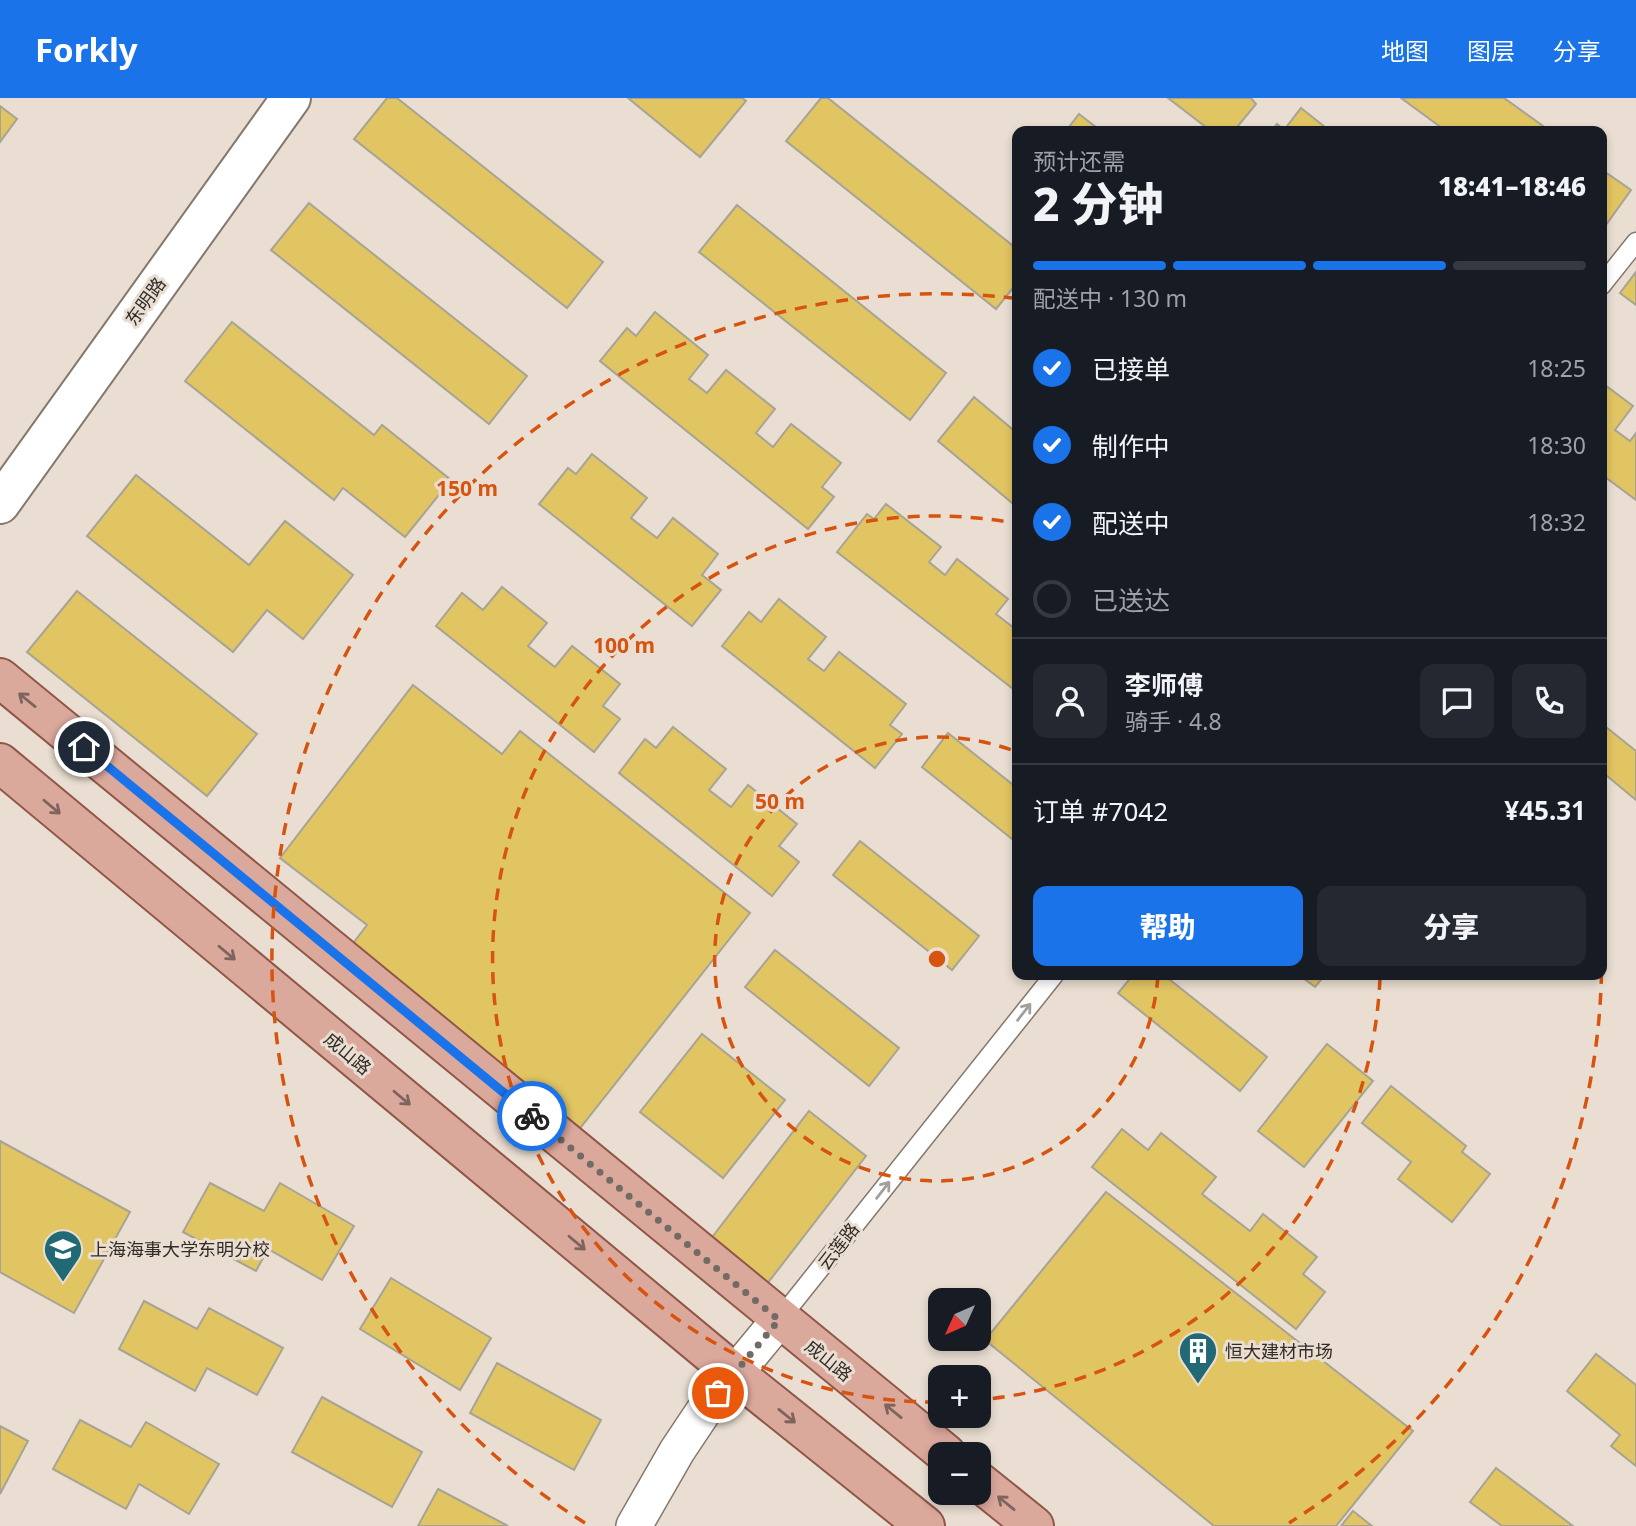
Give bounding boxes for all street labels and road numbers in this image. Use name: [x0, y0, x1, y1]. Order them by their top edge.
street label: 东明路: [119, 272, 171, 330]
street label: 成山路: [320, 1026, 376, 1080]
street label: 云莲路: [812, 1217, 864, 1275]
street label: 成山路: [800, 1334, 858, 1386]

